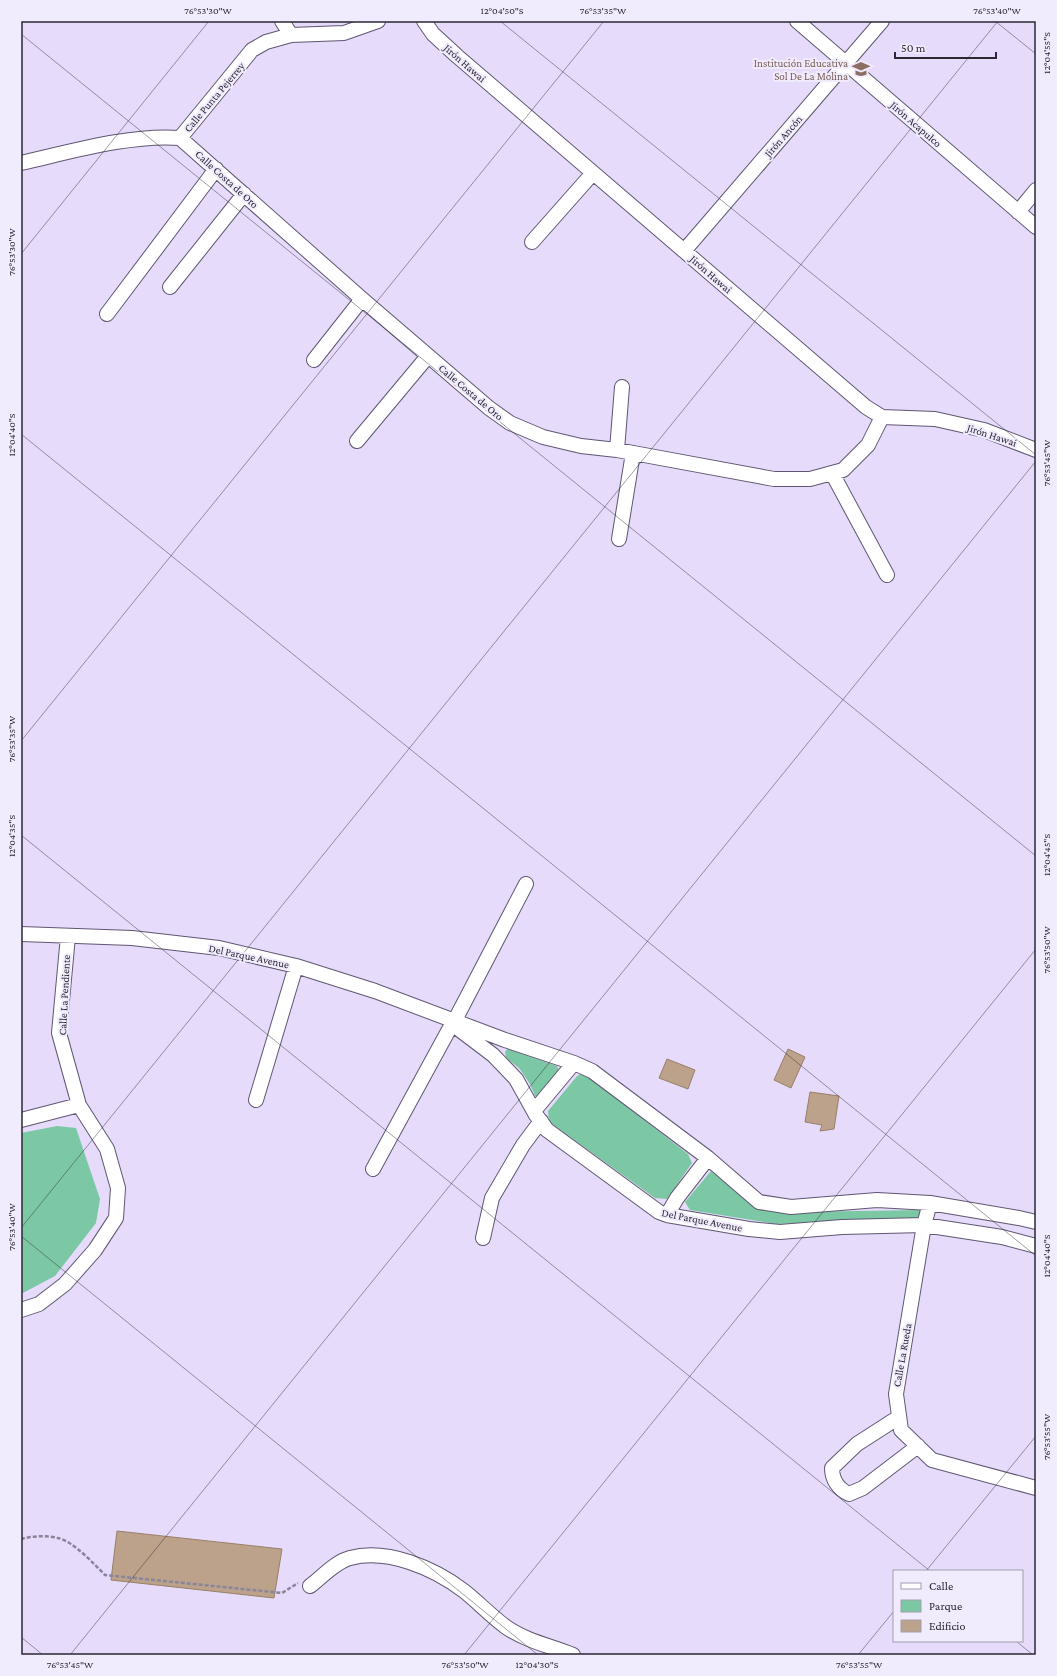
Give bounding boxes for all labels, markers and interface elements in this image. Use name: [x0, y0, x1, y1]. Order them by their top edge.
text: 76°53'30"W: [184, 5, 232, 16]
text: 12°04'50"S: [481, 5, 524, 16]
text: 76°53'35"W: [580, 5, 627, 16]
text: 76°53'40"W: [973, 5, 1021, 16]
text: 12°04'55"S: [1041, 32, 1052, 74]
scale bar: [895, 34, 996, 60]
street label: Jirón Hawai: [440, 41, 488, 85]
text: 50 m: [901, 41, 926, 55]
place label: Institución Educativa Sol De La Molina: [754, 57, 848, 82]
street label: Calle Punta Pejerrey: [181, 59, 248, 135]
school or university icon: Institución Educativa Sol De La Molina: [851, 59, 871, 79]
street label: Jirón Acapulco: [887, 98, 944, 151]
street label: Jirón Ancón: [761, 113, 805, 161]
street label: Calle Costa de Oro: [193, 148, 261, 211]
text: 76°53'30"W: [6, 228, 17, 276]
street label: Jirón Hawai: [686, 252, 734, 296]
street label: Calle Costa de Oro: [436, 362, 506, 423]
text: 12°04'40"S: [6, 413, 17, 457]
street label: Jirón Hawai: [964, 421, 1018, 450]
text: 76°53'45"W: [1041, 439, 1052, 486]
text: 76°53'35"W: [6, 715, 17, 762]
text: 12°04'35"S: [6, 815, 17, 857]
text: 12°04'45"S: [1041, 834, 1052, 876]
text: 76°53'50"W: [1041, 926, 1052, 974]
street label: Del Parque Avenue: [207, 942, 291, 971]
street label: Calle La Pendiente: [56, 954, 72, 1036]
text: 76°53'40"W: [6, 1203, 17, 1251]
street label: Del Parque Avenue: [660, 1206, 744, 1235]
text: 12°04'40"S: [1041, 1234, 1052, 1278]
street label: Calle La Rueda: [891, 1322, 913, 1388]
text: 76°53'55"W: [1041, 1413, 1052, 1460]
legend: [893, 1570, 1023, 1642]
text: Calle: [929, 1579, 953, 1593]
text: Parque: [929, 1599, 962, 1613]
text: Edificio: [929, 1619, 966, 1633]
text: 76°53'45"W: [47, 1659, 94, 1670]
text: 76°53'50"W: [441, 1659, 489, 1670]
text: 12°04'30"S: [516, 1659, 559, 1670]
text: 76°53'55"W: [836, 1659, 883, 1670]

